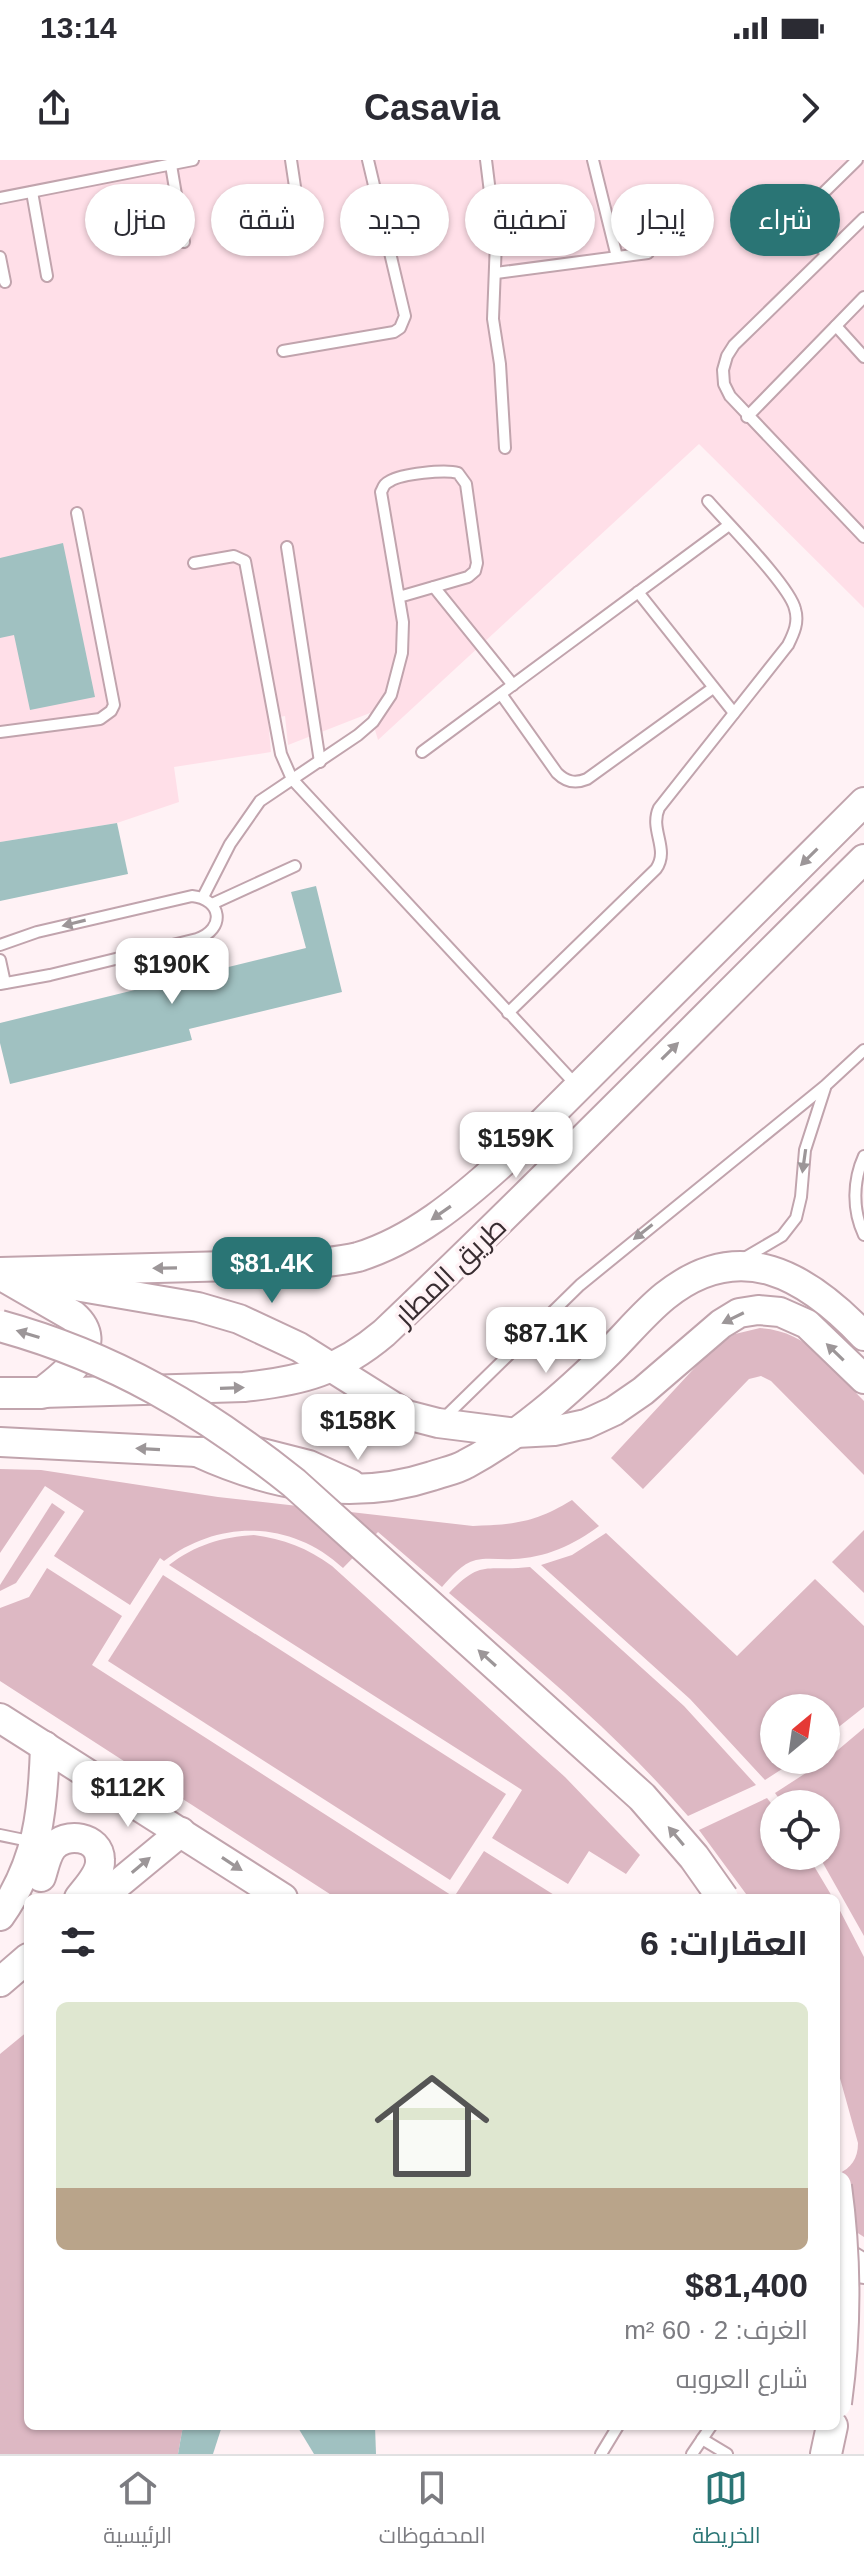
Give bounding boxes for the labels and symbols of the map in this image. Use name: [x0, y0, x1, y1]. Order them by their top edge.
one-way arrow: [800, 847, 819, 866]
one-way arrow: [62, 918, 87, 930]
pin: $190K: [116, 938, 228, 1006]
one-way arrow: [660, 1042, 679, 1060]
pin: $159K: [460, 1112, 572, 1180]
one-way arrow: [797, 1149, 810, 1174]
one-way arrow: [431, 1205, 452, 1220]
street label: طريق المطار: [387, 1211, 513, 1334]
one-way arrow: [633, 1224, 653, 1240]
pin: $81.4K: [207, 1237, 337, 1305]
one-way arrow: [152, 1262, 177, 1274]
pin: $87.1K: [481, 1307, 611, 1375]
one-way arrow: [722, 1311, 745, 1325]
one-way arrow: [15, 1327, 39, 1340]
one-way arrow: [826, 1343, 845, 1362]
one-way arrow: [220, 1381, 245, 1394]
pin: $158K: [302, 1394, 414, 1462]
one-way arrow: [135, 1442, 160, 1455]
one-way arrow: [478, 1649, 497, 1667]
north arrow: [760, 1694, 840, 1774]
pin: $112K: [72, 1761, 184, 1829]
one-way arrow: [668, 1826, 685, 1846]
one-way arrow: [131, 1857, 151, 1874]
one-way arrow: [221, 1857, 242, 1872]

